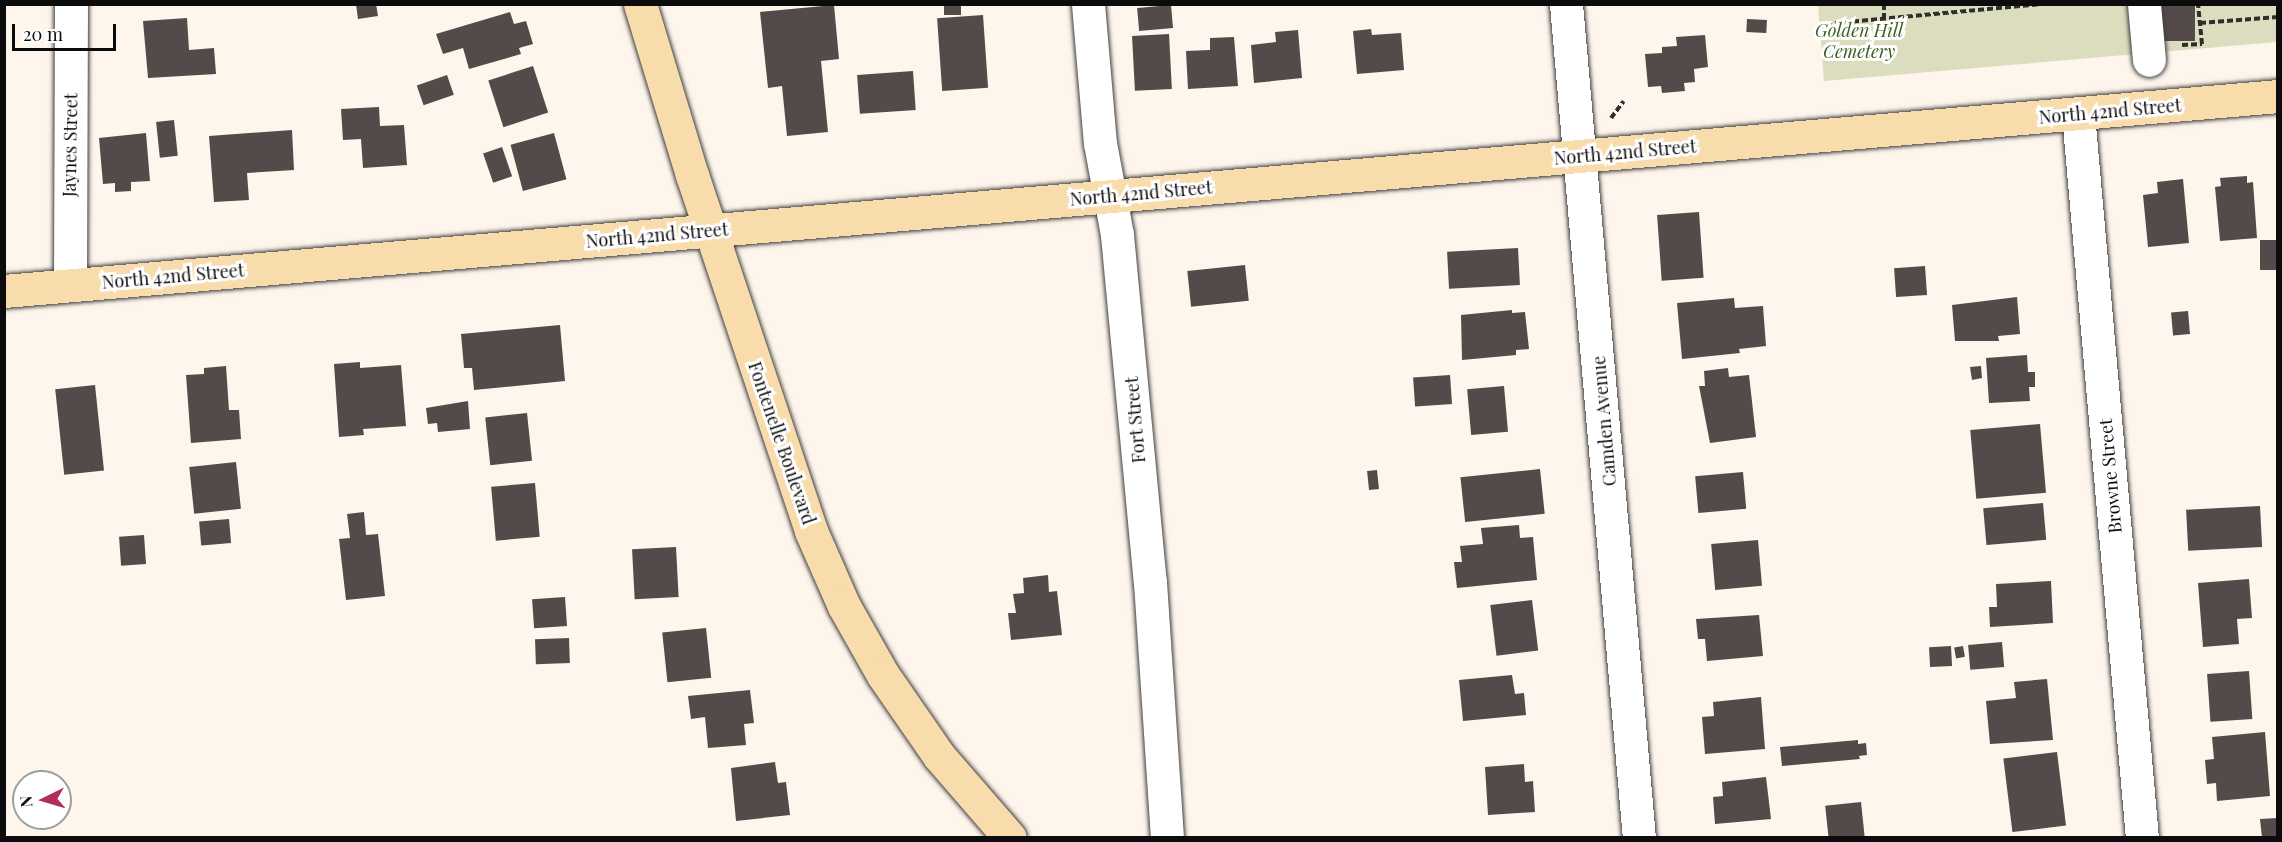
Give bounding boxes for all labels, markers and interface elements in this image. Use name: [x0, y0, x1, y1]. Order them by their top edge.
scale bar: [15, 12, 118, 50]
park label: Golden Hill Cemetery: [1815, 20, 1903, 63]
text: 20 m: [23, 22, 63, 46]
street label: Jaynes Street: [58, 93, 82, 197]
street label: North 42nd Street: [2038, 94, 2182, 128]
street label: North 42nd Street: [1553, 135, 1697, 169]
street label: North 42nd Street: [1069, 176, 1213, 210]
street label: North 42nd Street: [585, 218, 729, 252]
street label: North 42nd Street: [101, 259, 245, 293]
street label: Camden Avenue: [1588, 355, 1620, 487]
street label: Fontenelle Boulevard: [744, 359, 820, 527]
street label: Fort Street: [1120, 376, 1150, 464]
street label: Browne Street: [2094, 418, 2126, 534]
north arrow: [12, 770, 72, 830]
text: N: [15, 795, 37, 808]

